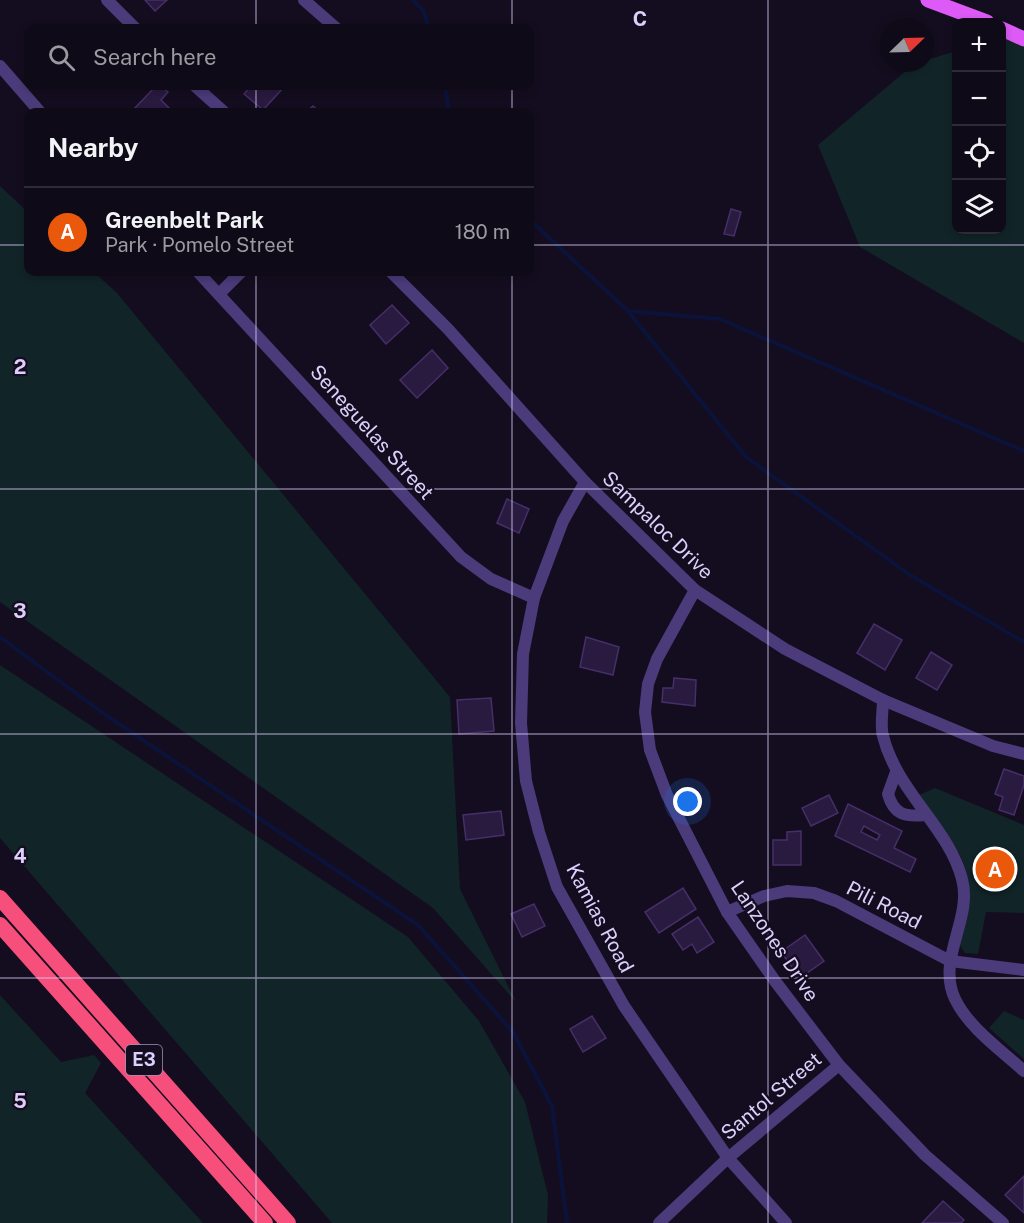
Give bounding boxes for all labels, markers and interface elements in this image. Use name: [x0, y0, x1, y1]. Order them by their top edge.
text: C: [633, 7, 647, 31]
north arrow: [880, 18, 934, 72]
map controls: [952, 18, 1006, 234]
button: +: [952, 18, 1006, 72]
search box: [24, 24, 534, 90]
icon: search: [45, 41, 78, 74]
text: Search here: [93, 44, 217, 70]
button: −: [952, 72, 1006, 126]
button: locate: [952, 126, 1006, 180]
text: Nearby: [48, 132, 138, 163]
button: layers: [952, 180, 1006, 234]
text: Greenbelt Park: [105, 207, 264, 233]
text: A: [60, 220, 75, 244]
text: 180 m: [455, 220, 510, 244]
text: Park · Pomelo Street: [105, 233, 294, 257]
text: 2: [14, 355, 26, 379]
street label: Seneguelas Street: [305, 360, 439, 504]
street label: Sampaloc Drive: [598, 466, 718, 584]
text: 3: [13, 599, 27, 623]
your location: [673, 787, 702, 816]
text: 4: [13, 844, 27, 868]
pin: A: [976, 846, 1014, 892]
street label: Kamias Road: [561, 859, 639, 977]
street label: Lanzones Drive: [726, 876, 824, 1006]
street label: Pili Road: [842, 876, 926, 934]
road number: E3: [126, 1045, 162, 1075]
street label: Santol Street: [716, 1047, 826, 1145]
text: 5: [13, 1089, 27, 1113]

